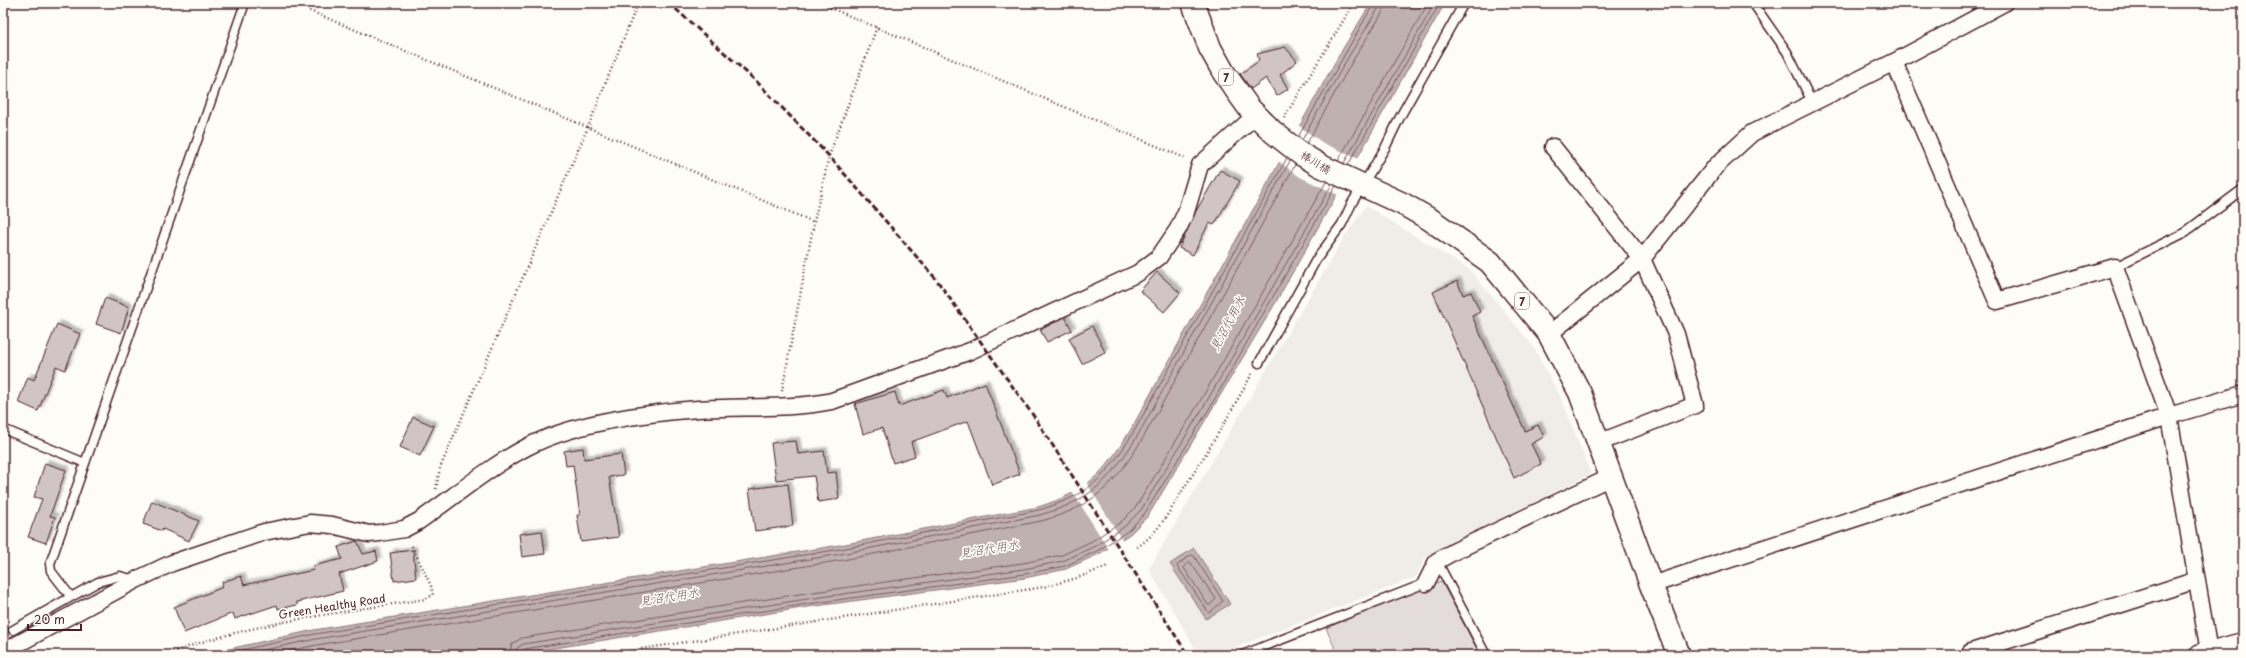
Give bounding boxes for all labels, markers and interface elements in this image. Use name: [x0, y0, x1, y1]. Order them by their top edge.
road number: 7: [1219, 69, 1233, 85]
street label: 棒川橋: [1297, 146, 1335, 178]
water label: 見沼代用水: [1205, 292, 1249, 354]
road number: 7: [1515, 293, 1529, 309]
water label: 見沼代用水: [958, 534, 1020, 562]
water label: 見沼代用水: [638, 582, 700, 610]
street label: Green Healthy Road: [277, 589, 387, 623]
scale bar: [28, 606, 81, 632]
text: 20 m: [34, 610, 65, 628]

